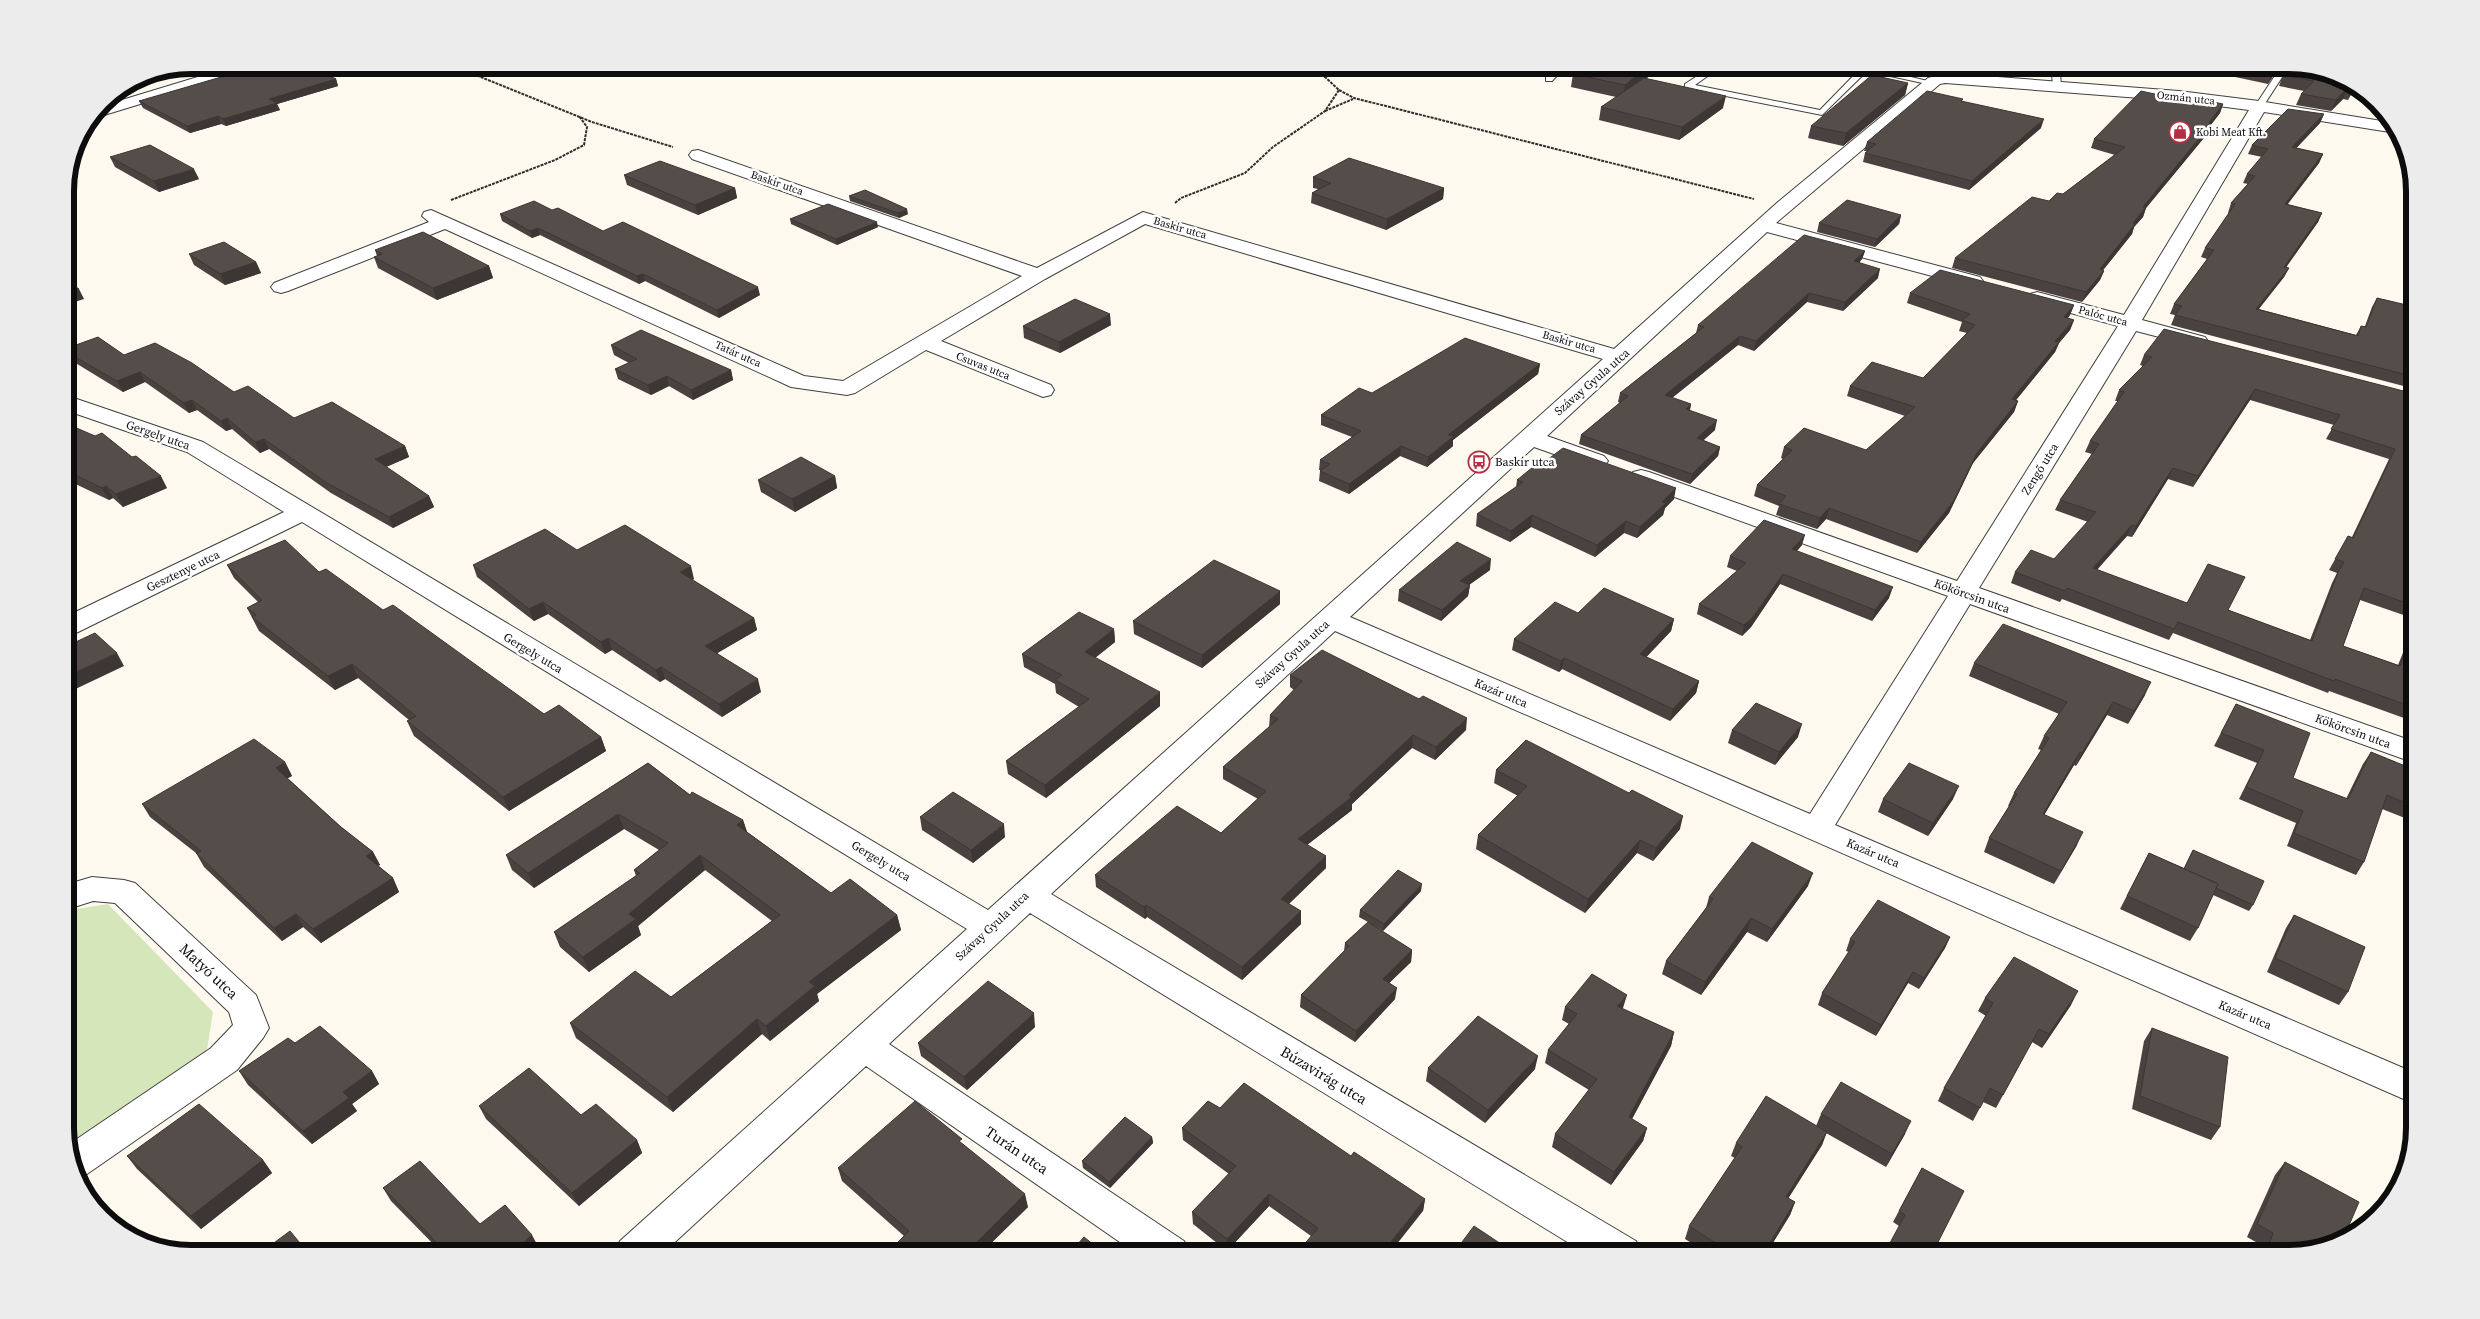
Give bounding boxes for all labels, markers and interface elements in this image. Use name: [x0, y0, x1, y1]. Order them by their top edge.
street label: Ozmán utca: [2156, 87, 2216, 109]
shop icon: Kobi Meat Kft.: [2168, 120, 2192, 144]
place label: Kobi Meat Kft.: [2196, 125, 2266, 140]
street label: Baskir utca: [749, 167, 806, 199]
street label: Baskir utca: [1152, 213, 1209, 243]
street label: Palóc utca: [2077, 302, 2130, 330]
street label: Baskir utca: [1541, 327, 1598, 357]
street label: Tatár utca: [713, 337, 764, 371]
street label: Szávay Gyula utca: [1551, 344, 1634, 419]
street label: Csuvas utca: [954, 348, 1013, 384]
street label: Gergely utca: [124, 417, 193, 454]
street label: Zengő utca: [2018, 439, 2063, 498]
bus stop icon: Baskír utca: [1467, 450, 1491, 474]
place label: Baskír utca: [1495, 454, 1556, 470]
street label: Gesztenye utca: [144, 546, 223, 596]
street label: Kökörcsin utca: [1932, 575, 2013, 617]
street label: Szávay Gyula utca: [1251, 616, 1333, 692]
street label: Gergely utca: [500, 629, 566, 677]
street label: Kazár utca: [1472, 675, 1531, 712]
street label: Kökörcsin utca: [2313, 710, 2394, 752]
street label: Kazár utca: [1844, 835, 1903, 872]
street label: Gergely utca: [848, 837, 914, 885]
street label: Szávay Gyula utca: [952, 887, 1033, 964]
street label: Matyó utca: [175, 938, 243, 1004]
street label: Kazár utca: [2216, 997, 2275, 1034]
street label: Búzavirág utca: [1277, 1041, 1372, 1109]
street label: Turán utca: [981, 1121, 1053, 1179]

